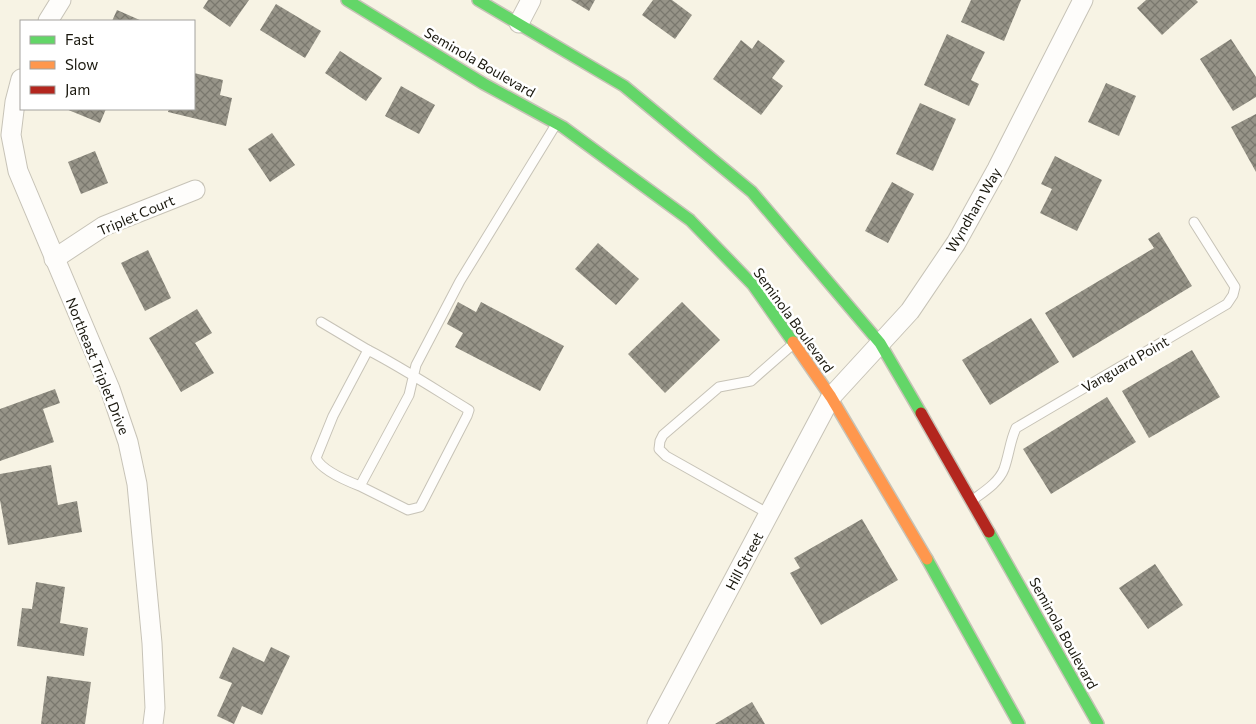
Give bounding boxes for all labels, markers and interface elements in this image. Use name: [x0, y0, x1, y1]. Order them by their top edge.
legend: [20, 20, 195, 110]
street label: Seminola Boulevard: [422, 23, 538, 101]
text: Fast: [65, 30, 94, 48]
text: Slow: [65, 55, 98, 73]
text: Jam: [65, 80, 90, 98]
street label: Wyndham Way: [942, 164, 1004, 256]
street label: Triplet Court: [95, 191, 177, 239]
street label: Seminola Boulevard: [750, 264, 838, 376]
street label: Northeast Triplet Drive: [63, 295, 133, 437]
street label: Vanguard Point: [1079, 332, 1172, 396]
street label: Hill Street: [722, 529, 767, 593]
street label: Seminola Boulevard: [1026, 574, 1102, 692]

